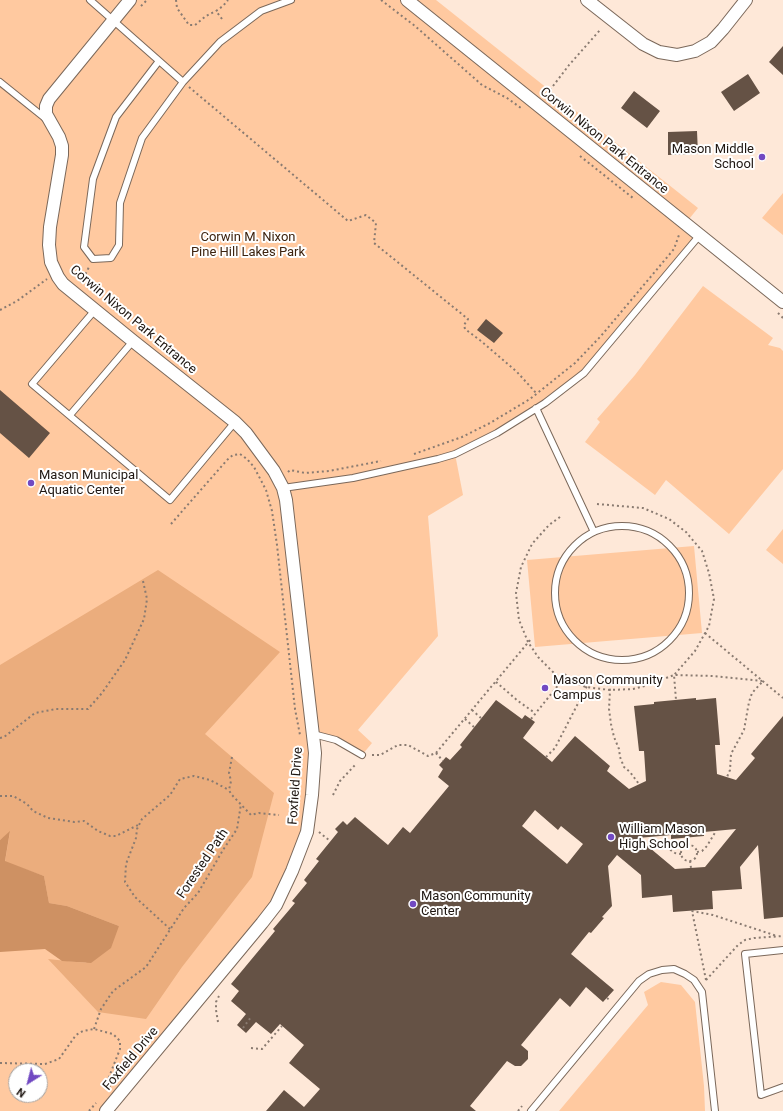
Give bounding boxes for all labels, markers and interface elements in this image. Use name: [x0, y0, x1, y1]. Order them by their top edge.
street label: Corwin Nixon Park Entrance: [537, 84, 671, 198]
place label: Mason Middle School: [672, 142, 754, 173]
marker: Mason Middle School: [757, 152, 767, 162]
park label: Corwin M. Nixon Pine Hill Lakes Park: [191, 230, 305, 261]
street label: Corwin Nixon Park Entrance: [66, 262, 200, 378]
place label: Mason Municipal Aquatic Center: [39, 468, 138, 499]
marker: Mason Municipal Aquatic Center: [26, 478, 36, 488]
place label: Mason Community Campus: [553, 673, 663, 704]
marker: Mason Community Campus: [540, 683, 550, 693]
street label: Foxfield Drive: [286, 747, 306, 825]
place label: William Mason High School: [619, 822, 705, 853]
street label: Forested Path: [174, 826, 232, 902]
marker: William Mason High School: [606, 832, 616, 842]
place label: Mason Community Center: [421, 889, 531, 920]
marker: Mason Community Center: [408, 899, 418, 909]
street label: Foxfield Drive: [100, 1024, 162, 1094]
north arrow: [8, 1063, 48, 1103]
text: N: [14, 1085, 28, 1100]

